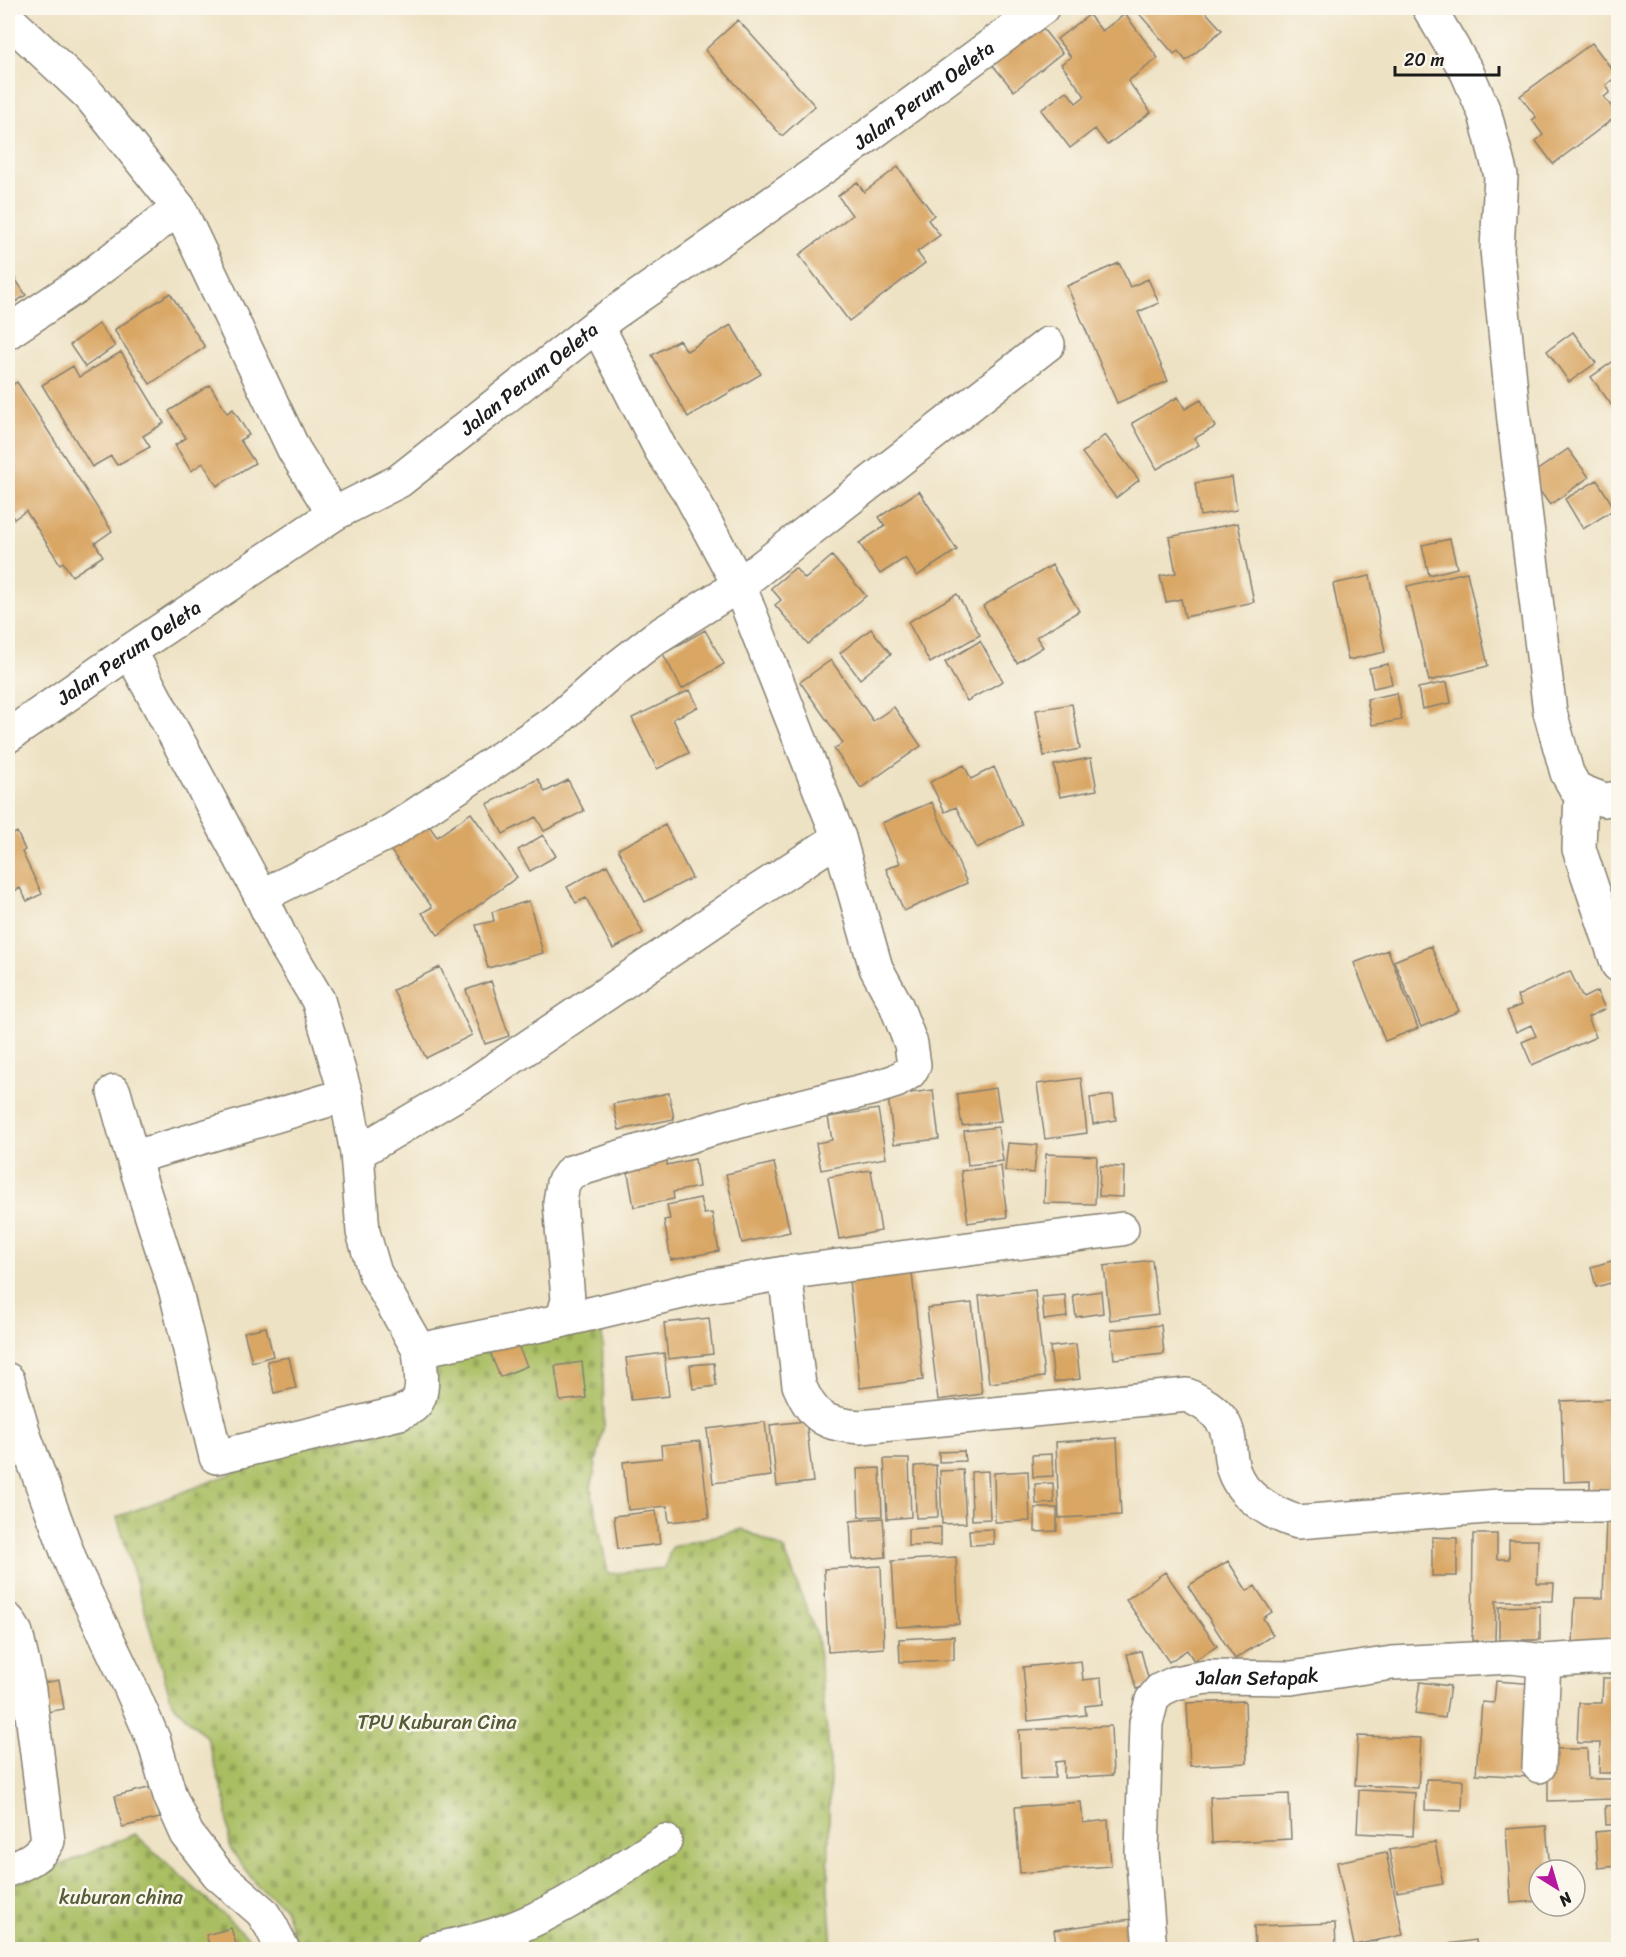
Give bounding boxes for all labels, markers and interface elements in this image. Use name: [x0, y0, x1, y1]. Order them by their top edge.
street label: Jalan Perum Oeleta: [845, 31, 1002, 160]
scale bar: [1395, 39, 1498, 77]
text: 20 m: [1404, 44, 1444, 76]
street label: Jalan Perum Oeleta: [452, 313, 607, 445]
street label: Jalan Perum Oeleta: [49, 591, 209, 716]
street label: Jalan Setapak: [1192, 1657, 1321, 1697]
park label: TPU Kuburan Cina: [358, 1705, 517, 1740]
north arrow: [1527, 1858, 1587, 1918]
park label: kuburan china: [59, 1880, 184, 1915]
text: N: [1552, 1884, 1580, 1915]

